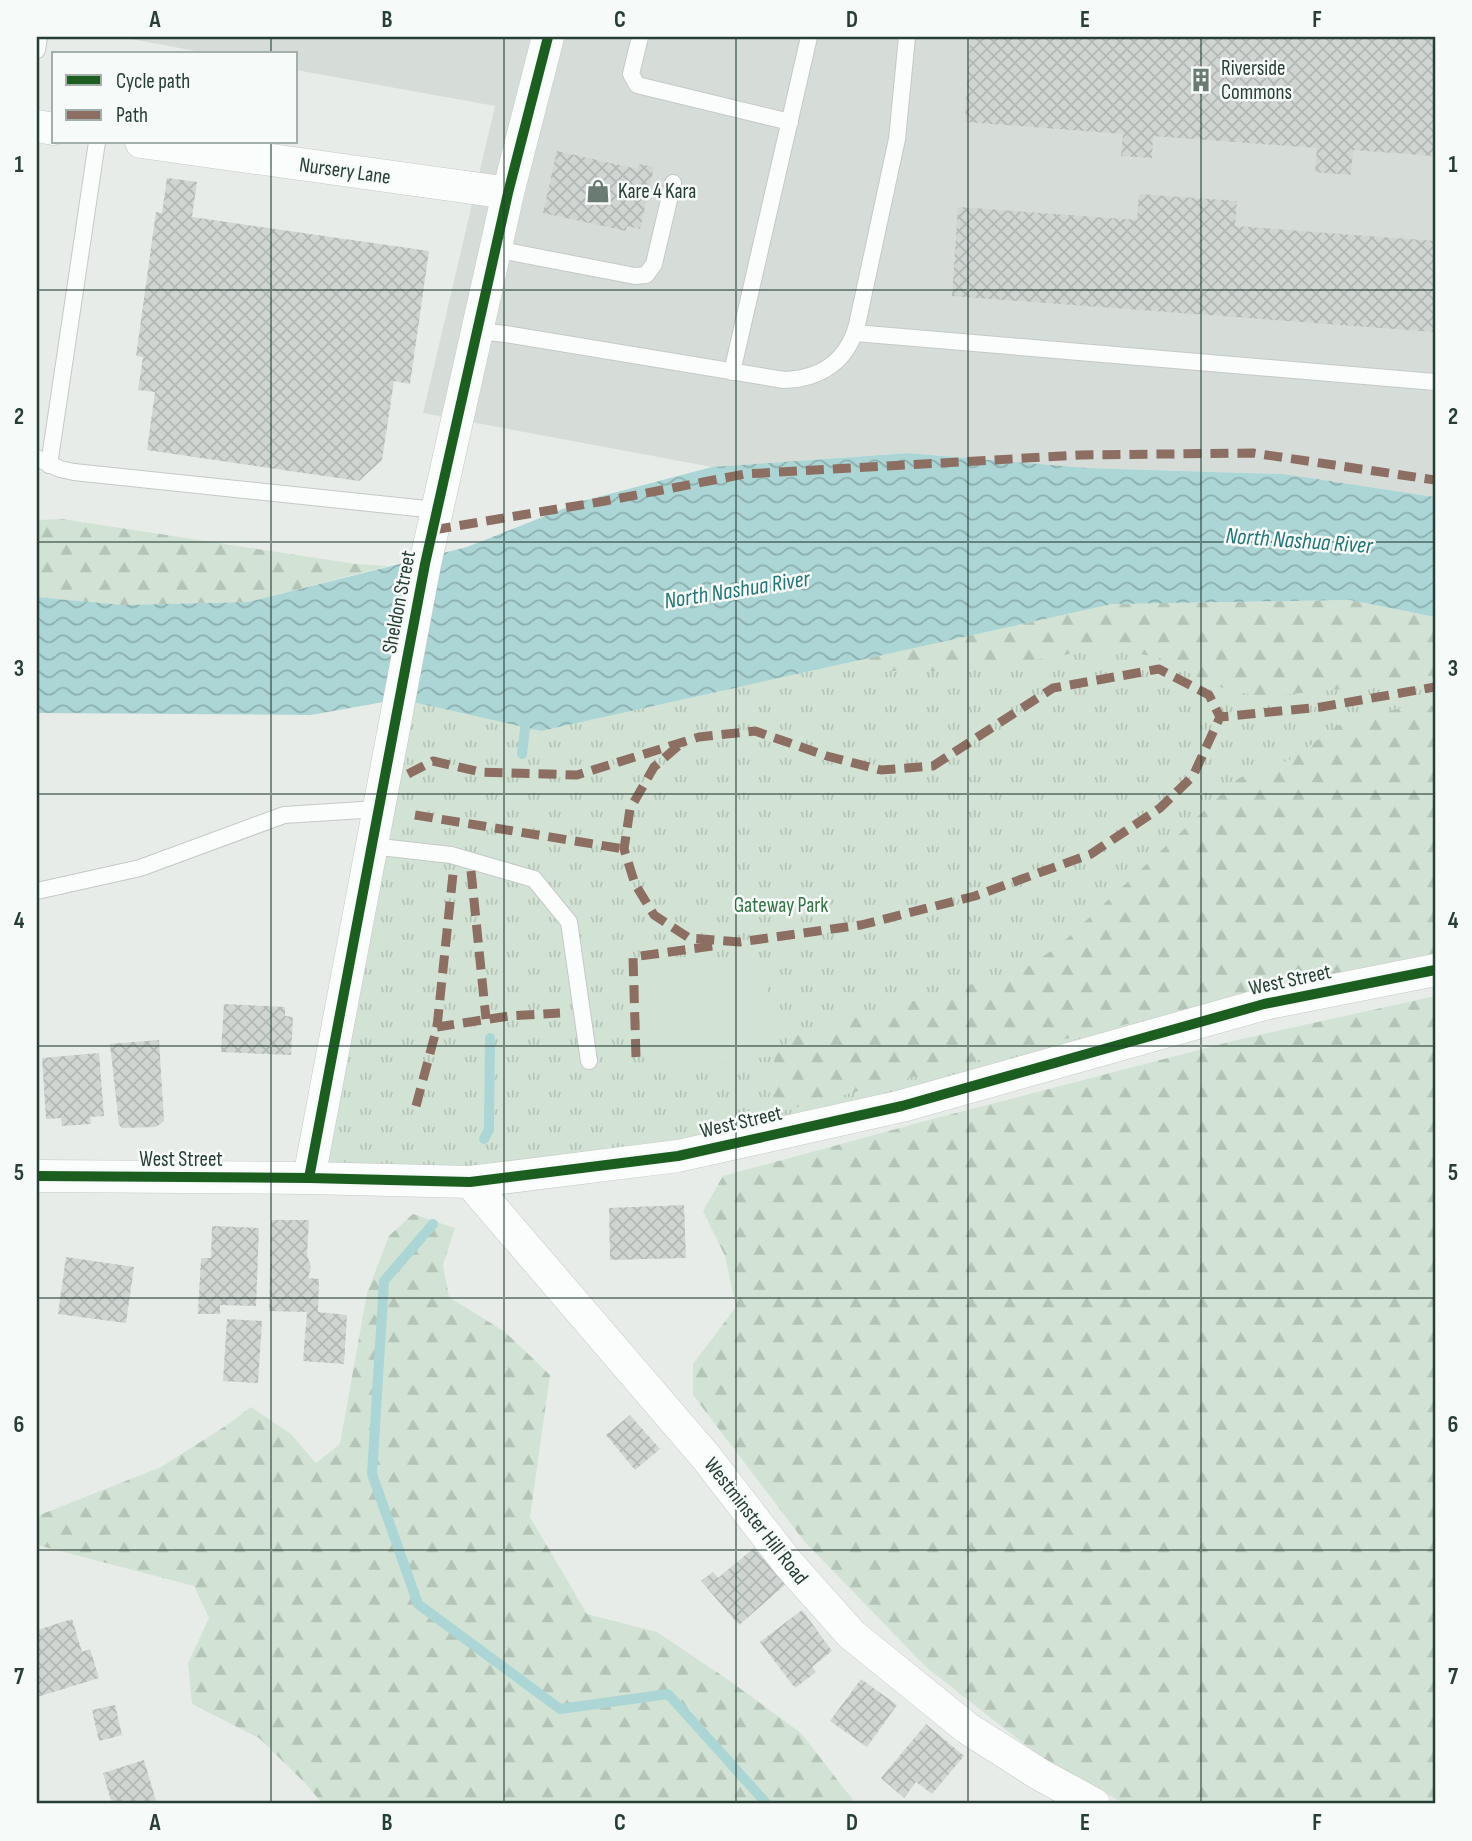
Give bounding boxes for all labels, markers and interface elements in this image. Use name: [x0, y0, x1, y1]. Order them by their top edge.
text: A: [149, 6, 162, 34]
text: B: [382, 6, 393, 34]
text: C: [614, 6, 626, 34]
text: D: [846, 6, 858, 34]
text: E: [1080, 6, 1090, 34]
text: F: [1312, 6, 1322, 34]
legend: [52, 52, 298, 144]
place label: Riverside Commons: [1221, 56, 1292, 105]
building icon: Riverside Commons: [1187, 66, 1215, 94]
text: Cycle path: [116, 69, 190, 94]
text: Path: [116, 103, 148, 128]
text: 1: [14, 151, 24, 179]
text: 1: [1448, 151, 1458, 179]
street label: Nursery Lane: [298, 152, 392, 190]
shop icon: Kare 4 Kara: [584, 177, 612, 205]
place label: Kare 4 Kara: [618, 179, 696, 204]
text: 2: [14, 403, 24, 431]
text: 2: [1448, 403, 1458, 431]
water label: North Nashua River: [1225, 522, 1375, 560]
street label: Sheldon Street: [377, 548, 421, 656]
water label: North Nashua River: [662, 564, 813, 615]
text: 3: [14, 655, 24, 683]
text: 3: [1448, 655, 1458, 683]
park label: Gateway Park: [734, 893, 828, 918]
text: 4: [14, 907, 25, 935]
text: 4: [1448, 907, 1459, 935]
street label: West Street: [1247, 959, 1333, 1001]
street label: West Street: [698, 1100, 784, 1144]
street label: West Street: [139, 1147, 223, 1172]
text: 5: [14, 1159, 24, 1187]
text: 5: [1448, 1159, 1458, 1187]
text: 6: [14, 1411, 24, 1439]
text: 6: [1448, 1411, 1458, 1439]
street label: Westminster Hill Road: [699, 1452, 813, 1590]
text: 7: [14, 1663, 24, 1691]
text: 7: [1448, 1663, 1458, 1691]
text: A: [149, 1809, 162, 1837]
text: B: [382, 1809, 393, 1837]
text: C: [614, 1809, 626, 1837]
text: D: [846, 1809, 858, 1837]
text: E: [1080, 1809, 1090, 1837]
text: F: [1312, 1809, 1322, 1837]

